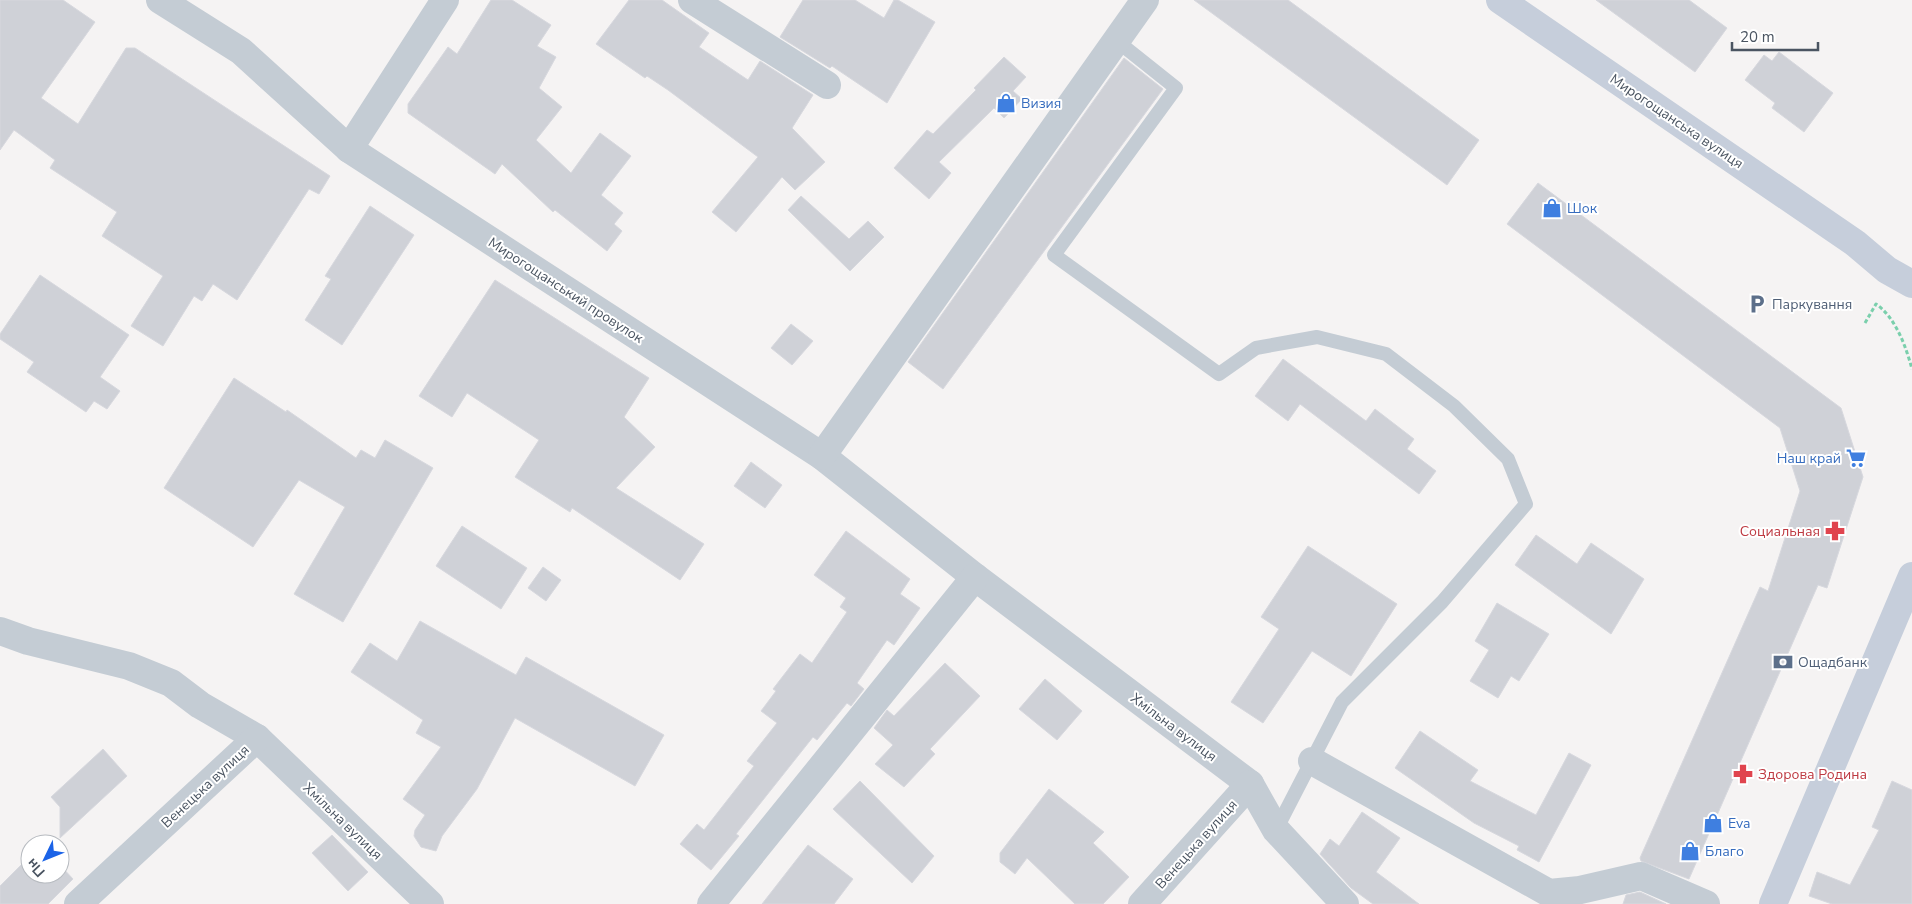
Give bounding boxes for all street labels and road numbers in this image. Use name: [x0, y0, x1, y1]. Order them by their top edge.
street label: Мирогощанська вулиця: [1606, 70, 1747, 173]
street label: Мирогощанський провулок: [484, 233, 648, 348]
street label: Хмільна вулиця: [1127, 689, 1221, 766]
street label: Венецька вулиця: [157, 741, 253, 832]
street label: Хмільна вулиця: [299, 779, 386, 864]
street label: Венецька вулиця: [1151, 796, 1242, 893]

